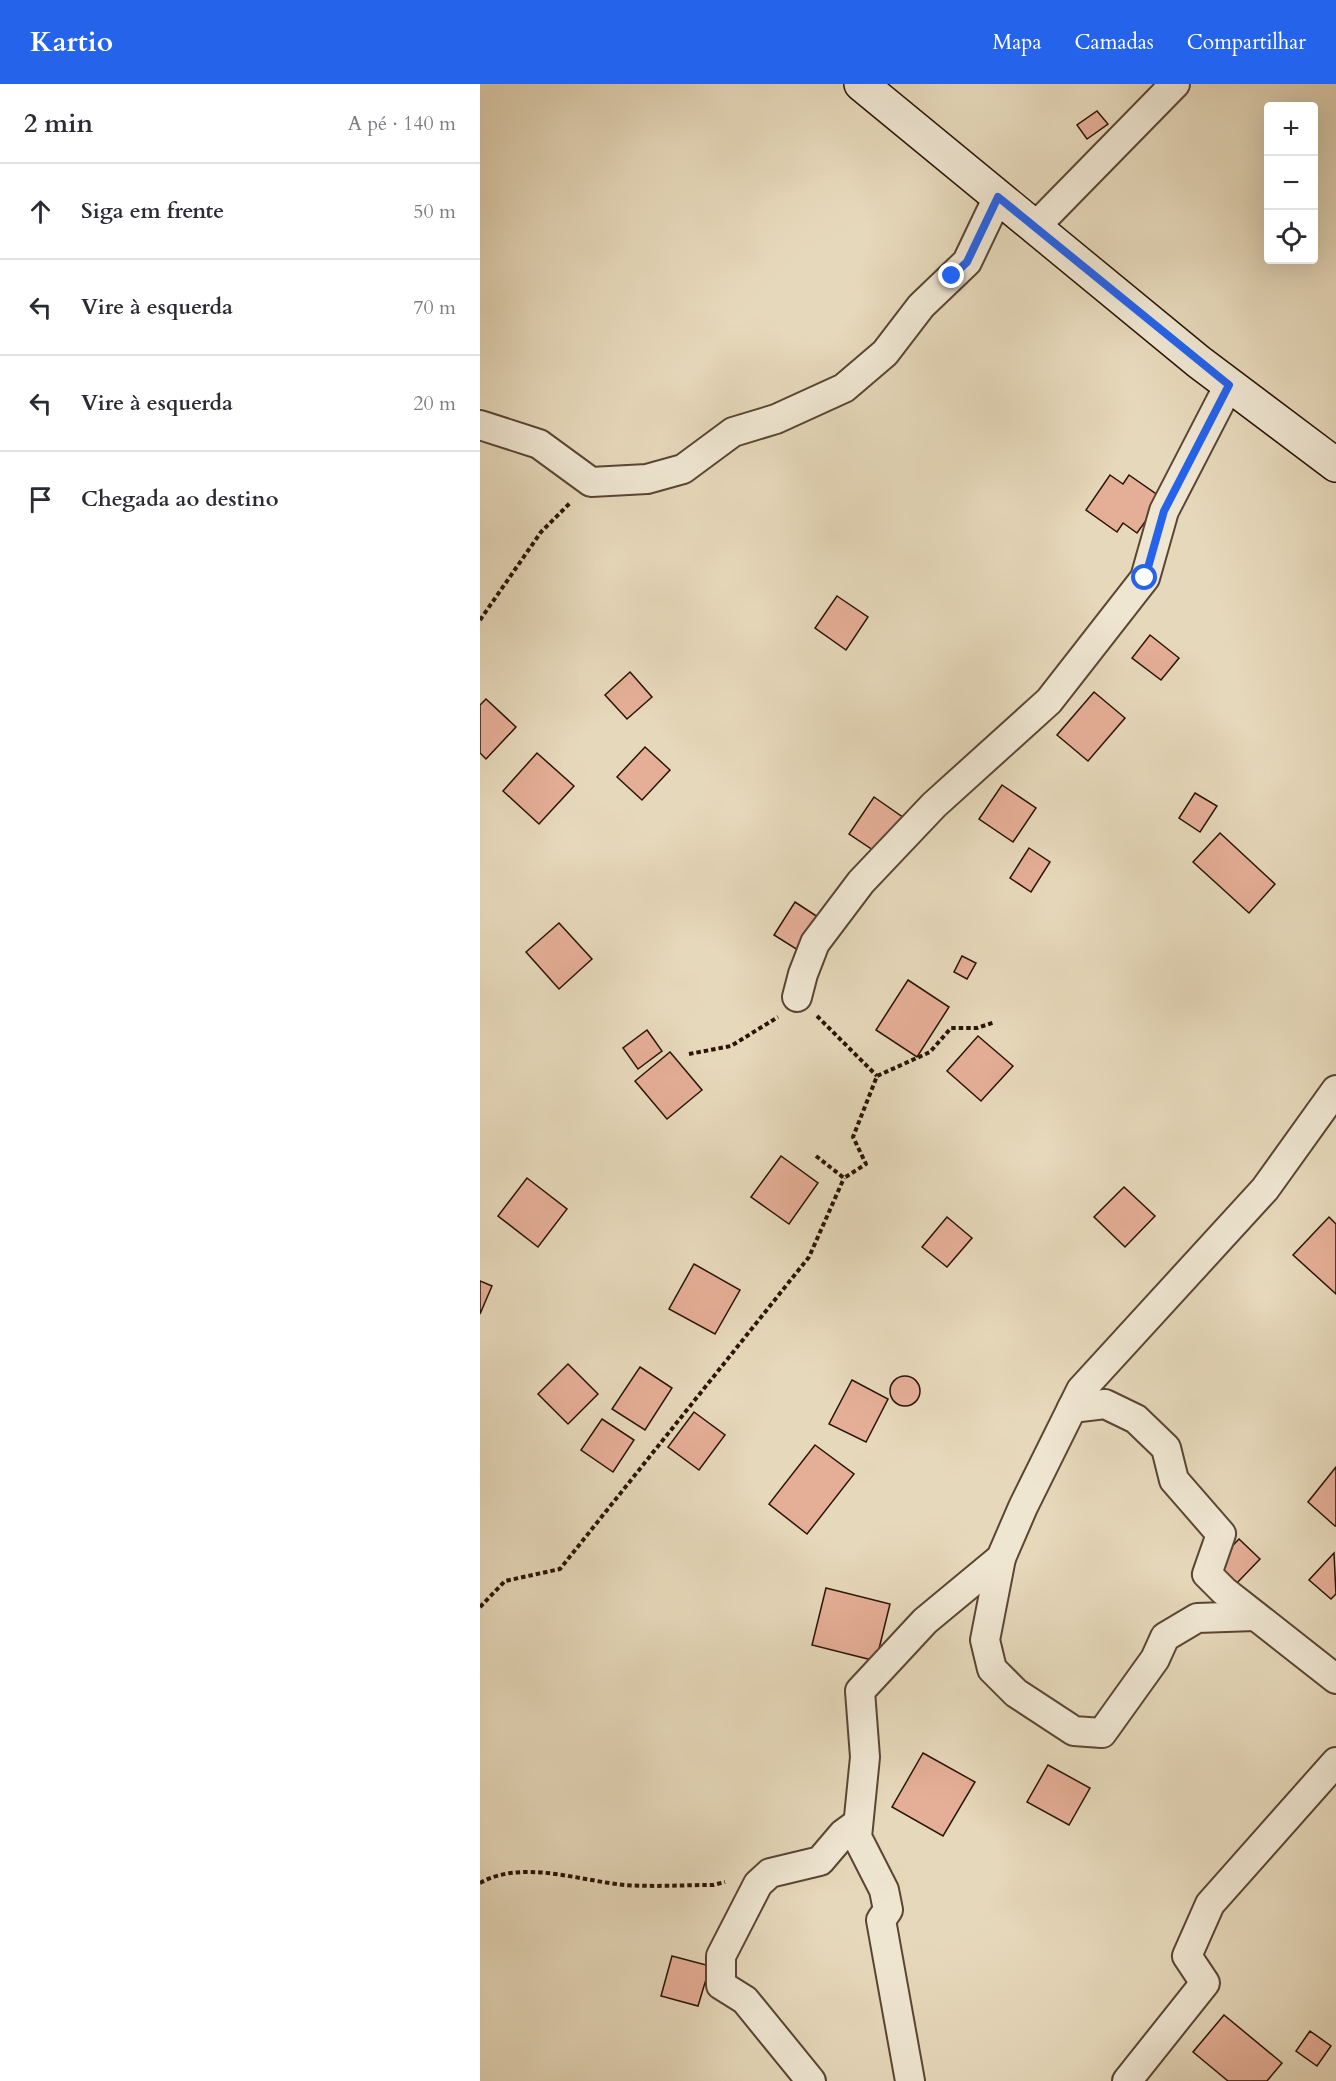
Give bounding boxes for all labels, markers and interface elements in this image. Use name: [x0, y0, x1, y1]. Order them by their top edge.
text: Kartio: [30, 23, 113, 61]
text: Mapa: [992, 28, 1042, 57]
text: Camadas: [1075, 28, 1154, 57]
text: Compartilhar: [1187, 28, 1306, 57]
map controls: [1264, 102, 1318, 264]
button: +: [1264, 102, 1318, 156]
text: 2 min: [24, 106, 93, 141]
text: A pé · 140 m: [348, 110, 456, 137]
button: −: [1264, 156, 1318, 210]
icon: ahead: [24, 195, 57, 228]
text: Siga em frente: [81, 196, 224, 226]
text: 50 m: [413, 198, 456, 225]
button: locate: [1264, 210, 1318, 264]
route end: [938, 262, 964, 288]
icon: left: [24, 291, 57, 324]
text: Vire à esquerda: [81, 292, 233, 322]
text: 70 m: [413, 294, 456, 321]
icon: left: [24, 387, 57, 420]
text: Vire à esquerda: [81, 388, 233, 418]
text: 20 m: [413, 390, 456, 417]
icon: arrive: [24, 483, 57, 516]
text: Chegada ao destino: [81, 484, 279, 514]
route start: [1131, 564, 1157, 590]

